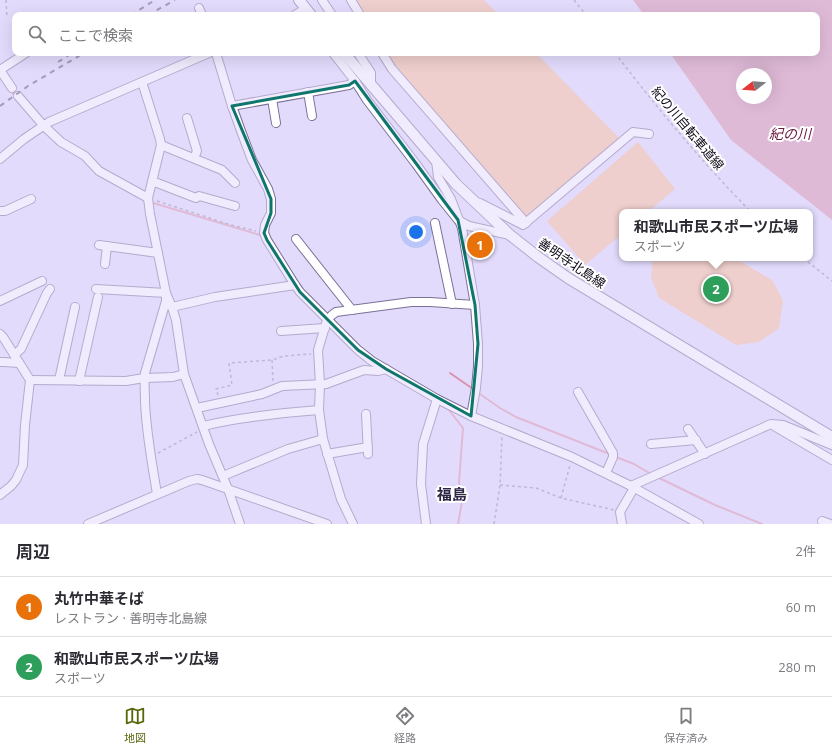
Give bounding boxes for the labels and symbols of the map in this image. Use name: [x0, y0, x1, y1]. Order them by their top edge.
north arrow: [736, 68, 772, 104]
street label: 紀の川自転車道線: [648, 82, 728, 174]
water label: 紀の川: [769, 124, 813, 143]
your location: [406, 222, 426, 242]
pin: 1: [467, 230, 493, 260]
street label: 善明寺北島線: [535, 234, 609, 292]
pin: 2: [703, 274, 729, 304]
district label: 福島: [436, 484, 467, 504]

